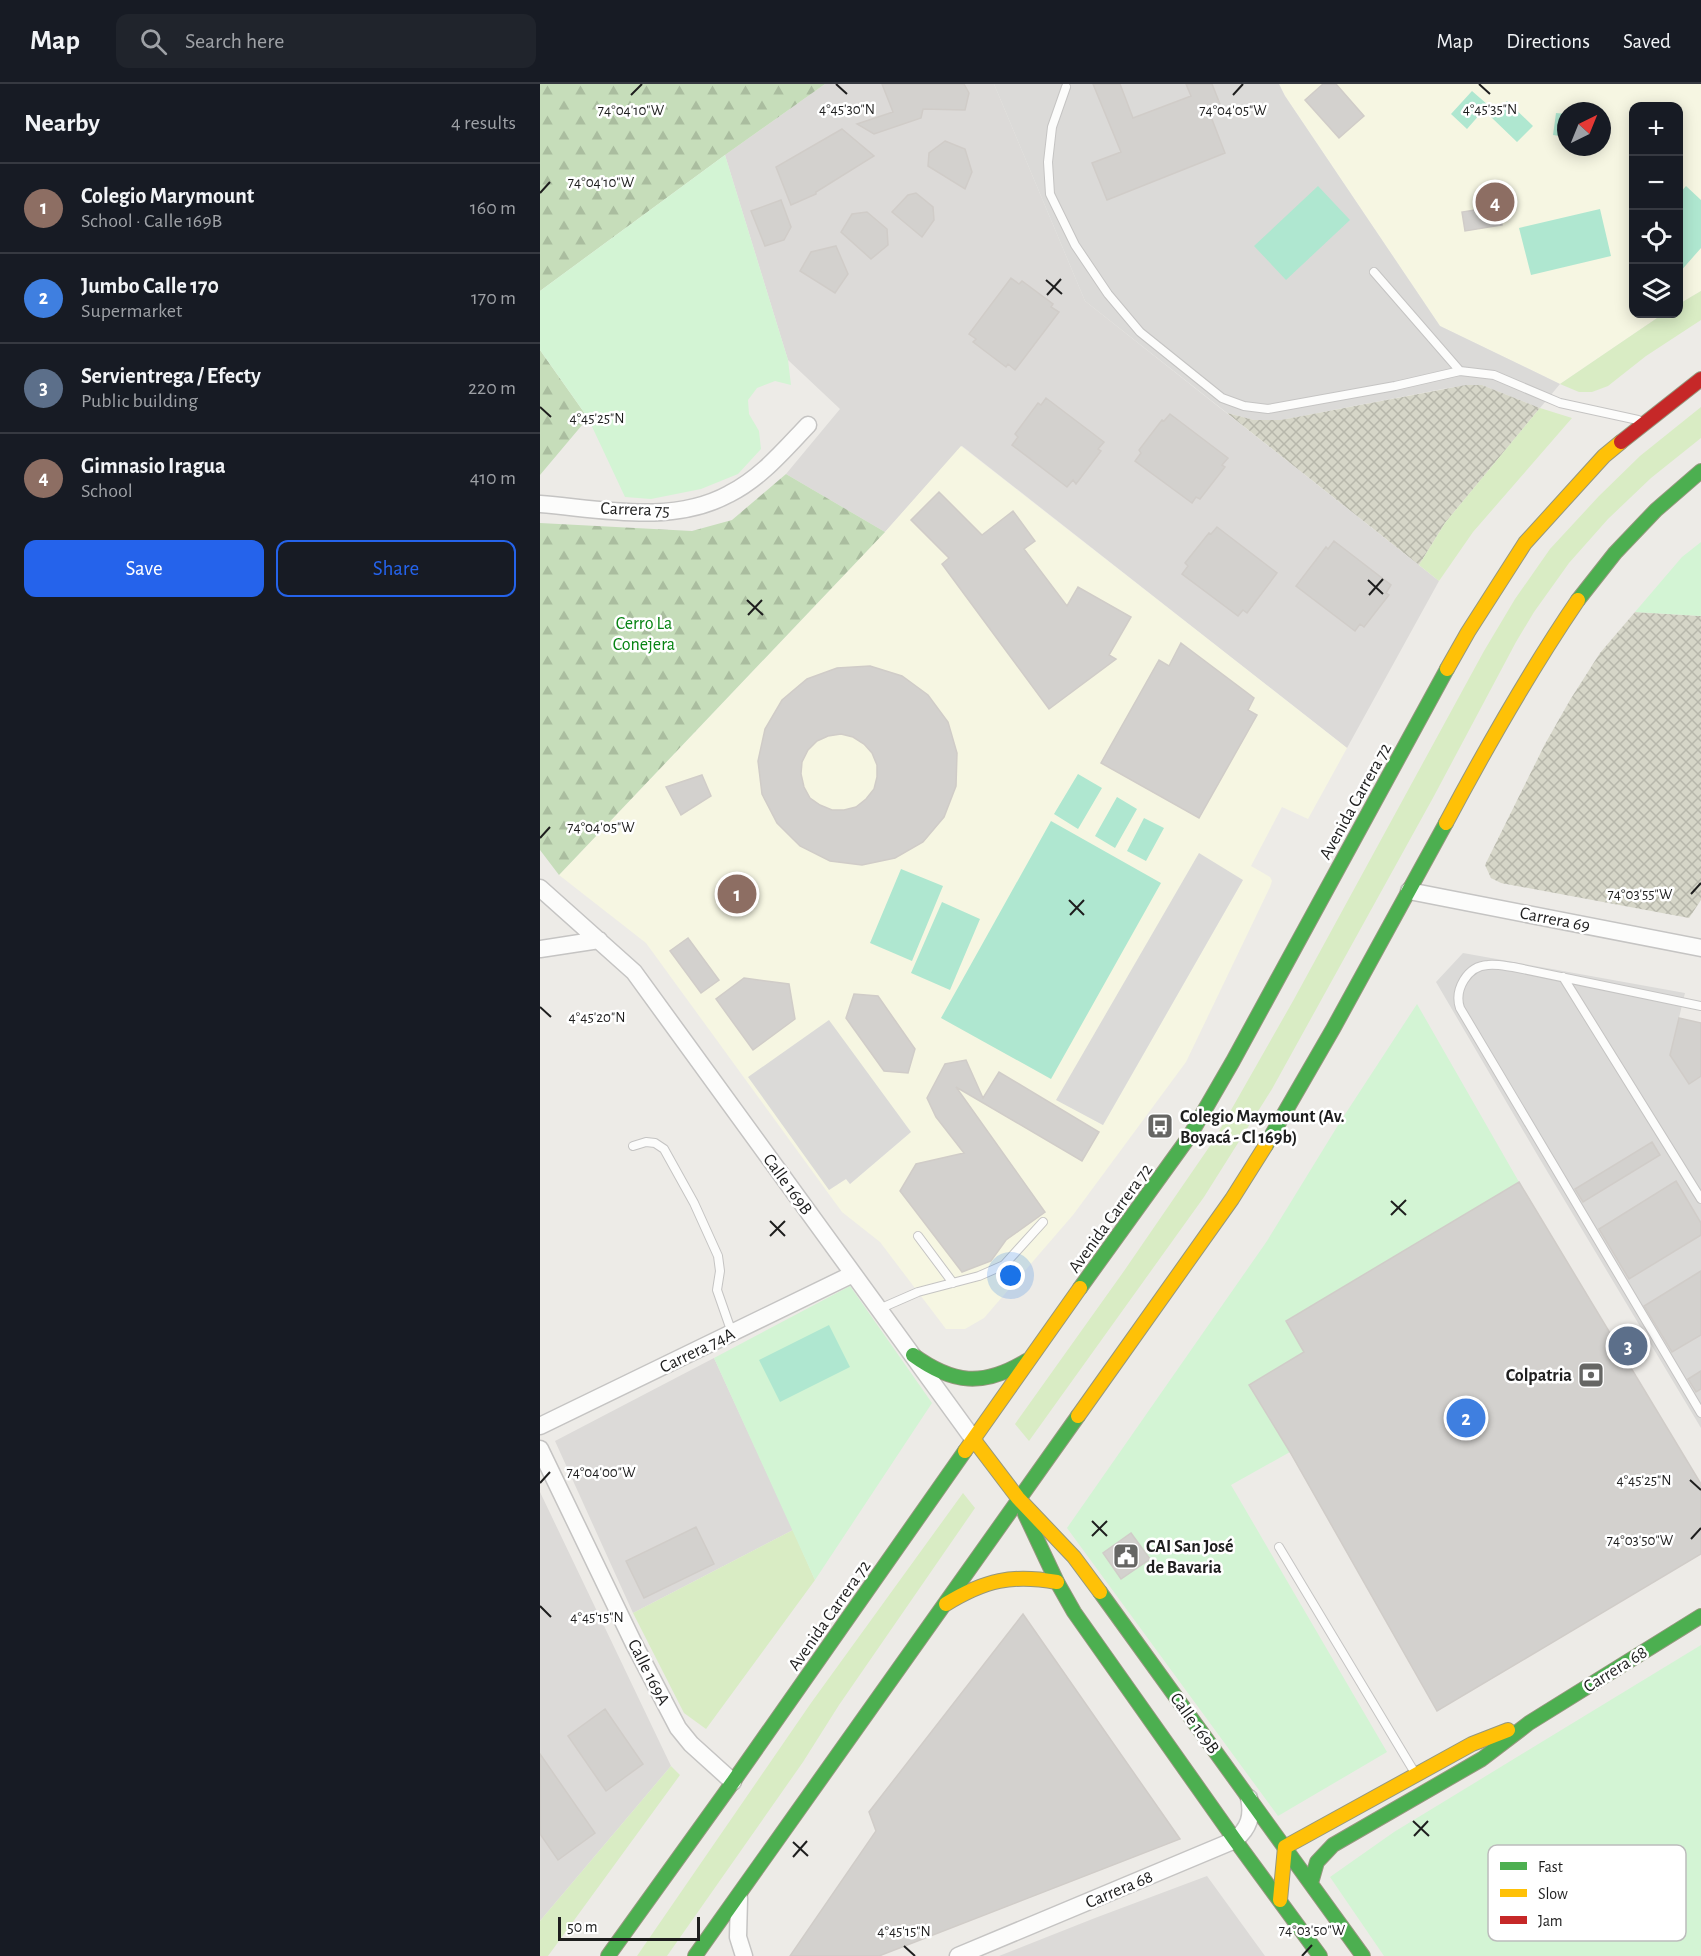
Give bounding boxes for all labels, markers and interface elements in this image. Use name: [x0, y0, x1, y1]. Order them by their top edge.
search box: [116, 14, 536, 68]
icon: search: [137, 25, 170, 58]
text: Map: [30, 27, 80, 55]
text: Search here: [185, 30, 284, 52]
text: Map: [1437, 31, 1473, 52]
text: Directions: [1506, 31, 1590, 52]
text: Saved: [1623, 31, 1671, 52]
text: 4°45'30"N: [819, 102, 875, 117]
text: 4°45'35"N: [1463, 102, 1517, 117]
north arrow: [1557, 102, 1611, 156]
map controls: [1629, 102, 1683, 318]
button: +: [1629, 102, 1683, 156]
text: 74°04'10"W: [598, 103, 665, 118]
text: 74°04'05"W: [1199, 103, 1267, 118]
text: Nearby: [24, 110, 100, 136]
text: 4 results: [451, 113, 516, 133]
button: −: [1629, 156, 1683, 210]
text: 74°04'10"W: [568, 175, 635, 190]
pin: 4: [1476, 180, 1514, 224]
text: Colegio Marymount: [81, 185, 254, 207]
text: 1: [40, 198, 47, 218]
text: 160 m: [470, 198, 516, 218]
button: locate: [1629, 210, 1683, 264]
text: School · Calle 169B: [81, 211, 222, 231]
button: layers: [1629, 264, 1683, 318]
text: Jumbo Calle 170: [81, 275, 219, 297]
text: 2: [39, 288, 48, 308]
text: 170 m: [471, 288, 516, 308]
text: Supermarket: [81, 301, 182, 321]
text: Servientrega / Efecty: [81, 365, 261, 387]
text: 3: [39, 378, 48, 398]
text: 220 m: [468, 378, 516, 398]
text: Public building: [81, 391, 198, 411]
text: 4°45'25"N: [569, 411, 625, 426]
text: Gimnasio Iragua: [81, 455, 226, 477]
text: 4: [38, 468, 49, 488]
text: 410 m: [470, 468, 516, 488]
text: School: [81, 481, 133, 501]
street label: Carrera 75: [600, 500, 670, 520]
button: Save: [24, 540, 264, 597]
button: Share: [276, 540, 516, 597]
park label: Cerro La Conejera: [613, 615, 675, 654]
street label: Avenida Carrera 72: [1316, 740, 1395, 863]
text: 74°04'05"W: [567, 820, 635, 835]
pin: 1: [718, 872, 756, 916]
text: 74°03'55"W: [1608, 887, 1673, 902]
street label: Carrera 69: [1518, 904, 1591, 936]
text: 4°45'20"N: [569, 1010, 625, 1025]
place label: Colegio Maymount (Av. Boyacá - Cl 169b): [1180, 1108, 1345, 1147]
bus stop icon: Colegio Maymount (Av. Boyacá - Cl 169b): [1145, 1111, 1175, 1141]
street label: Calle 169B: [759, 1151, 815, 1218]
street label: Avenida Carrera 72: [1065, 1161, 1156, 1276]
your location: [996, 1261, 1025, 1290]
pin: 3: [1608, 1324, 1648, 1368]
street label: Carrera 74A: [657, 1325, 738, 1377]
bank icon: Colpatria: [1576, 1360, 1606, 1390]
place label: Colpatria: [1506, 1367, 1572, 1385]
pin: 2: [1446, 1396, 1486, 1440]
text: 74°04'00"W: [566, 1465, 636, 1480]
text: 4°45'25"N: [1616, 1473, 1672, 1488]
text: 74°03'50"W: [1607, 1533, 1674, 1548]
place label: CAI San José de Bavaria: [1146, 1538, 1234, 1577]
public building icon: CAI San José de Bavaria: [1111, 1541, 1141, 1571]
street label: Avenida Carrera 72: [785, 1557, 874, 1674]
text: 4°45'15"N: [570, 1610, 624, 1625]
street label: Calle 169A: [624, 1637, 673, 1709]
street label: Carrera 68: [1581, 1643, 1651, 1696]
street label: Calle 169B: [1166, 1690, 1222, 1757]
legend: [1488, 1845, 1686, 1941]
text: Fast: [1538, 1859, 1563, 1875]
street label: Carrera 68: [1083, 1868, 1156, 1912]
text: Slow: [1538, 1886, 1568, 1902]
text: Jam: [1538, 1913, 1563, 1929]
scale bar: [558, 1914, 700, 1942]
text: 50 m: [567, 1919, 598, 1935]
text: 74°03'50"W: [1279, 1923, 1346, 1938]
text: 4°45'15"N: [877, 1924, 931, 1939]

